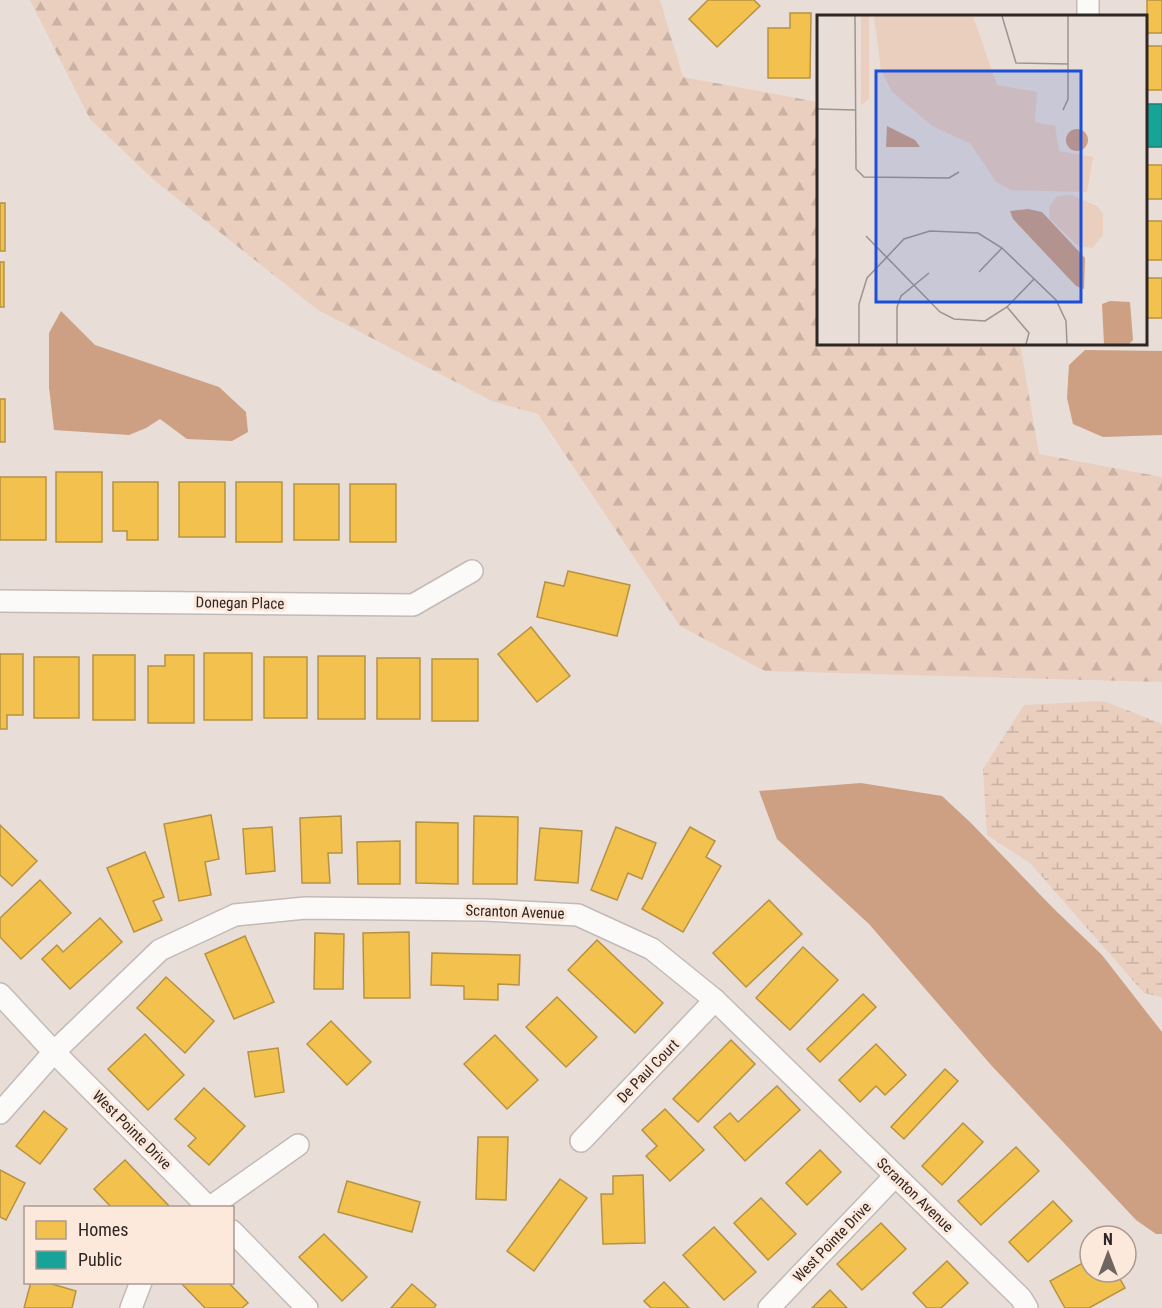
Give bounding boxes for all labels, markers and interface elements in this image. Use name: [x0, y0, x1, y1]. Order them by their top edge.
inset map: [817, 15, 1147, 345]
street label: Donegan Place: [196, 593, 284, 613]
street label: Scranton Avenue: [465, 901, 565, 923]
street label: De Paul Court: [613, 1036, 683, 1106]
street label: West Pointe Drive: [89, 1087, 175, 1173]
street label: Scranton Avenue: [873, 1154, 957, 1236]
street label: West Pointe Drive: [789, 1198, 875, 1286]
legend: [24, 1206, 234, 1284]
text: Homes: [78, 1219, 128, 1240]
north arrow: [1078, 1224, 1138, 1284]
text: N: [1103, 1230, 1113, 1249]
text: Public: [78, 1249, 122, 1270]

